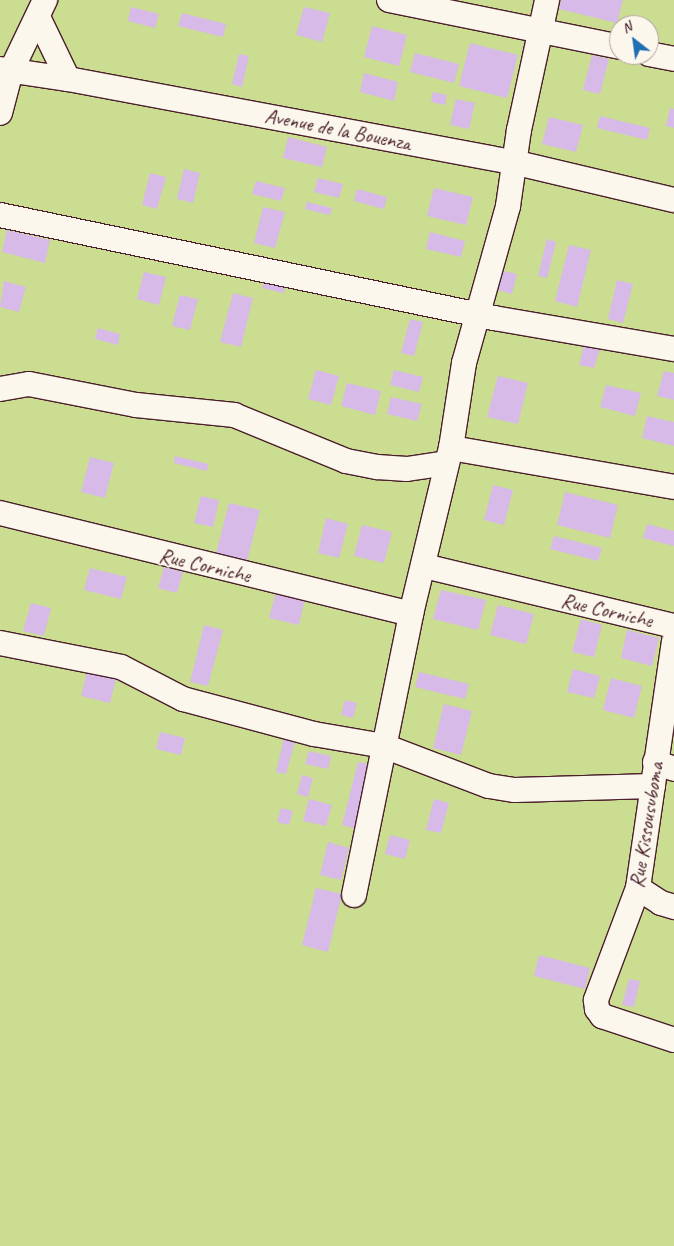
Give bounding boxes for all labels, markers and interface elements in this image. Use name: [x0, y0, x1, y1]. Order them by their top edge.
north arrow: [609, 15, 659, 65]
text: N: [619, 18, 635, 37]
street label: Avenue de la Bouenza: [262, 102, 414, 156]
street label: Rue Corniche: [157, 542, 253, 588]
street label: Rue Corniche: [559, 587, 655, 633]
street label: Rue Kissousuboma: [624, 760, 668, 890]

